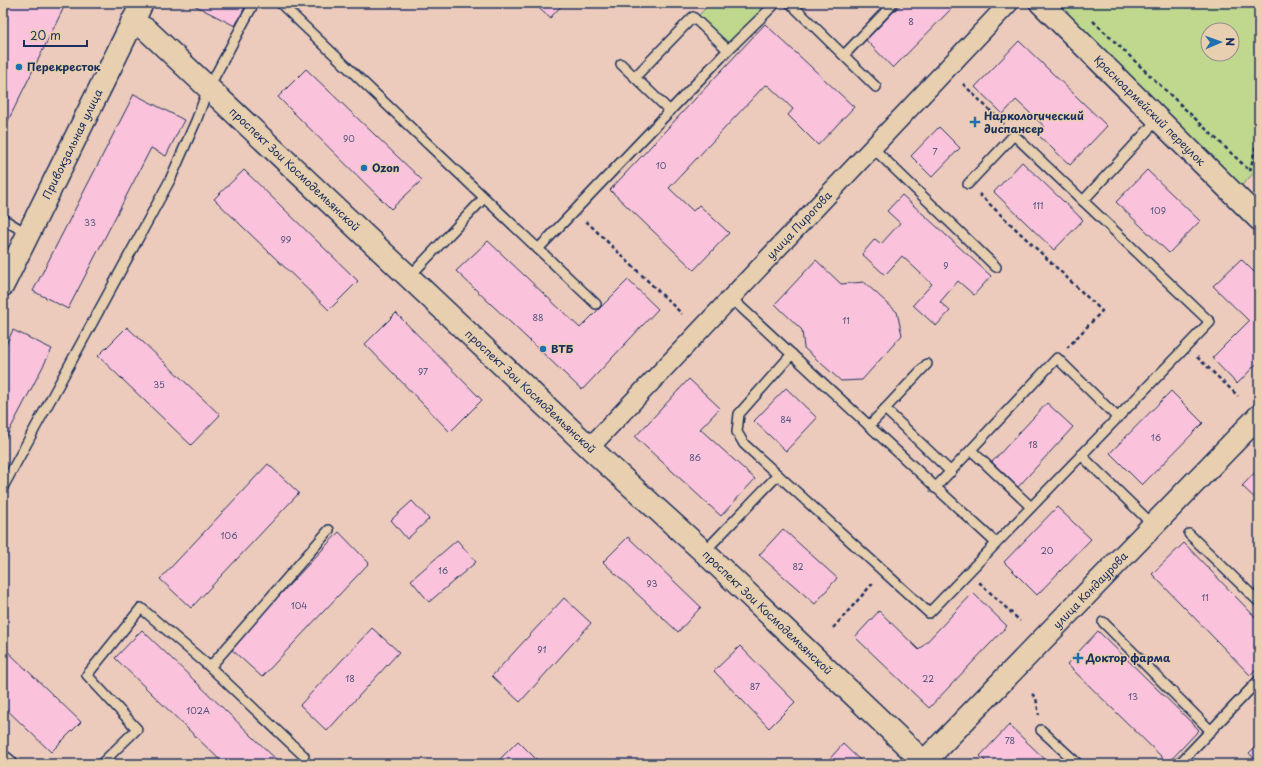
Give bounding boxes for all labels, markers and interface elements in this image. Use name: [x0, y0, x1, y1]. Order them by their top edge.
house number: 8: [908, 14, 914, 28]
scale bar: [24, 22, 87, 48]
north arrow: [1200, 22, 1240, 62]
text: 20 m: [30, 26, 61, 44]
text: N: [1222, 37, 1239, 47]
street label: Красноармейский переулок: [1091, 51, 1210, 170]
place label: Перекресток: [27, 58, 102, 75]
marker: Перекресток: [14, 62, 24, 72]
street label: Привокзальная улица: [38, 86, 106, 202]
street label: проспект Зои Космодемьянской: [226, 103, 364, 235]
place label: Наркологический диспансер: [984, 107, 1084, 137]
marker: Наркологический диспансер: [969, 116, 981, 128]
house number: 90: [343, 131, 355, 145]
house number: 7: [932, 144, 938, 158]
house number: 10: [656, 158, 667, 172]
place label: Ozon: [372, 159, 400, 176]
marker: Ozon: [359, 163, 369, 173]
street label: улица Пирогова: [762, 187, 836, 263]
house number: 111: [1033, 198, 1043, 212]
house number: 109: [1150, 203, 1166, 217]
house number: 33: [84, 215, 96, 229]
house number: 99: [281, 232, 292, 246]
house number: 9: [943, 258, 949, 272]
house number: 88: [532, 310, 544, 324]
house number: 11: [842, 313, 850, 327]
street label: проспект Зои Космодемьянской: [462, 325, 600, 457]
place label: ВТБ: [551, 340, 574, 357]
marker: ВТБ: [538, 344, 548, 354]
house number: 97: [418, 364, 428, 378]
house number: 35: [153, 377, 165, 391]
house number: 84: [780, 412, 792, 426]
house number: 16: [1151, 430, 1161, 444]
house number: 18: [1028, 437, 1038, 451]
house number: 86: [689, 450, 701, 464]
house number: 106: [221, 528, 237, 542]
house number: 20: [1041, 543, 1054, 557]
street label: проспект Зои Космодемьянской: [699, 546, 837, 678]
street label: улица Кондаурова: [1049, 547, 1131, 632]
house number: 82: [792, 559, 804, 573]
house number: 16: [438, 563, 448, 577]
house number: 93: [647, 576, 658, 590]
house number: 11: [1201, 590, 1209, 604]
house number: 104: [291, 598, 307, 612]
house number: 91: [537, 642, 547, 656]
place label: Доктор фарма: [1085, 649, 1171, 666]
marker: Доктор фарма: [1073, 653, 1083, 663]
house number: 18: [345, 671, 355, 685]
house number: 22: [922, 671, 934, 685]
house number: 87: [750, 679, 760, 693]
house number: 13: [1128, 689, 1138, 703]
house number: 102А: [186, 703, 210, 717]
house number: 78: [1005, 733, 1015, 747]

